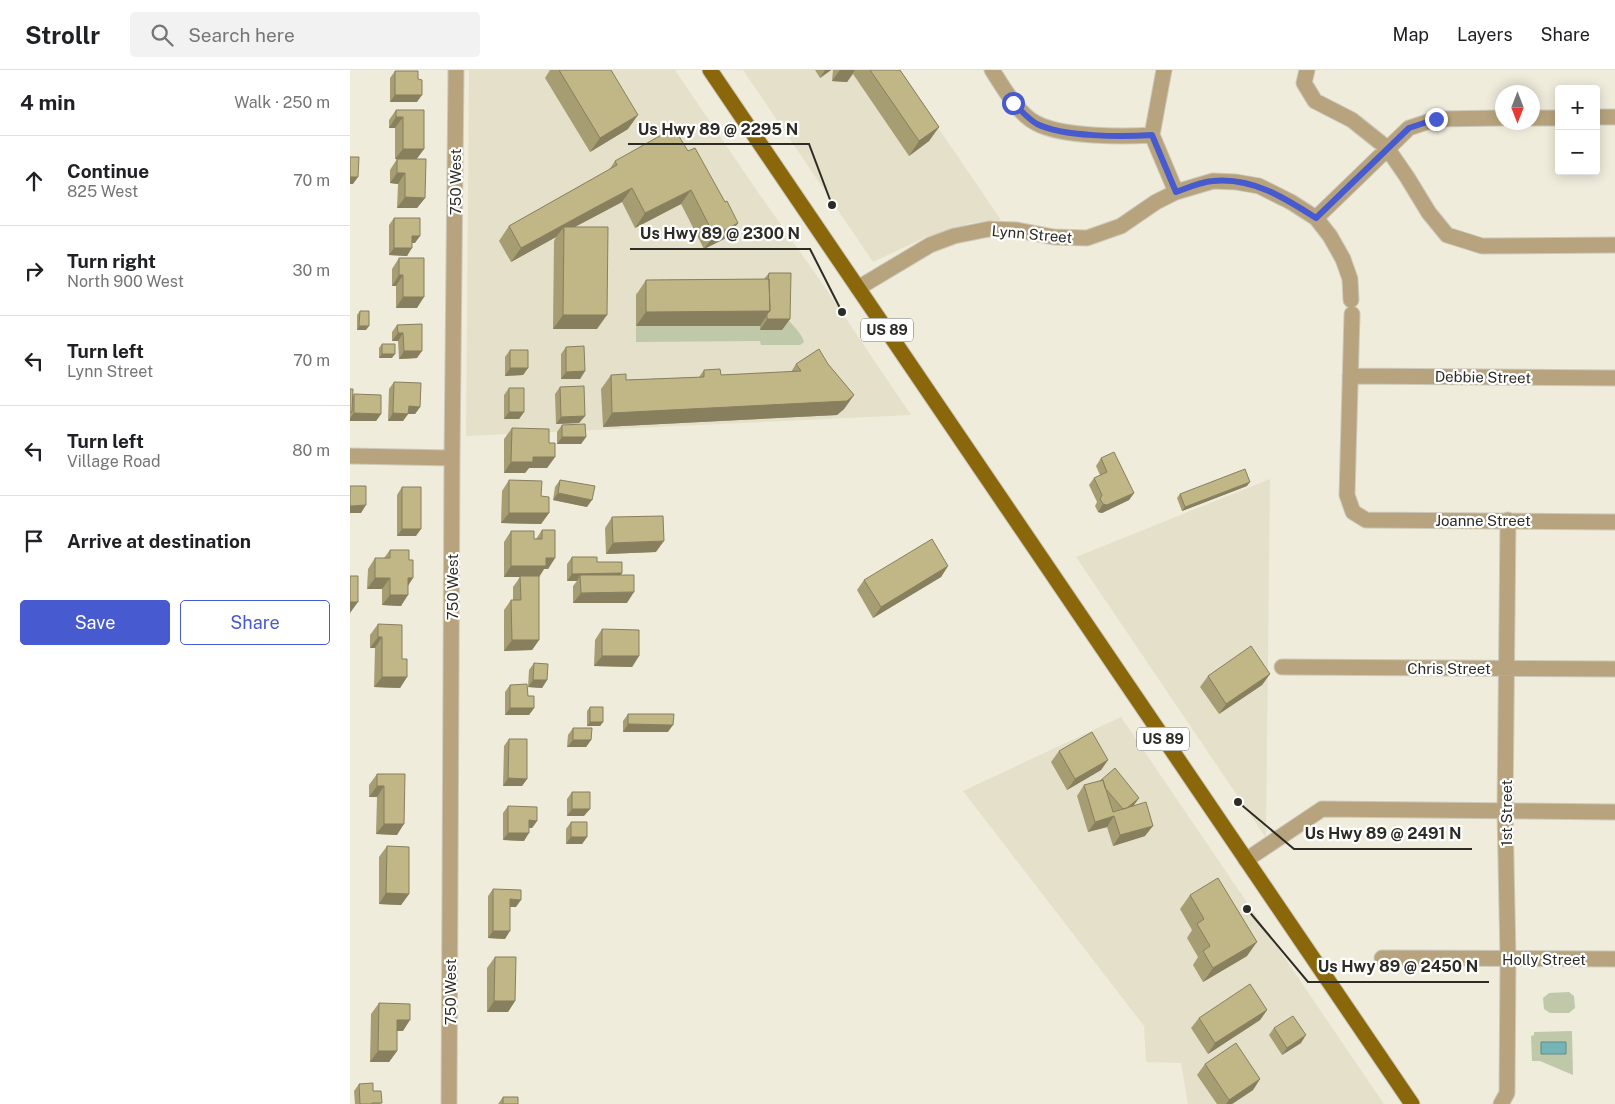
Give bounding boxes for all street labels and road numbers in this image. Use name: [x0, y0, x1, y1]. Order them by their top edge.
street label: 750 West: [447, 149, 464, 215]
street label: Lynn Street: [991, 222, 1073, 246]
road number: US 89: [861, 318, 913, 342]
street label: Debbie Street: [1435, 368, 1531, 386]
street label: Joanne Street: [1435, 512, 1531, 529]
street label: 750 West: [444, 554, 461, 620]
street label: Chris Street: [1407, 660, 1491, 677]
road number: US 89: [1137, 728, 1189, 751]
street label: 1st Street: [1498, 779, 1515, 846]
street label: Holly Street: [1502, 951, 1586, 968]
street label: 750 West: [442, 959, 459, 1025]

